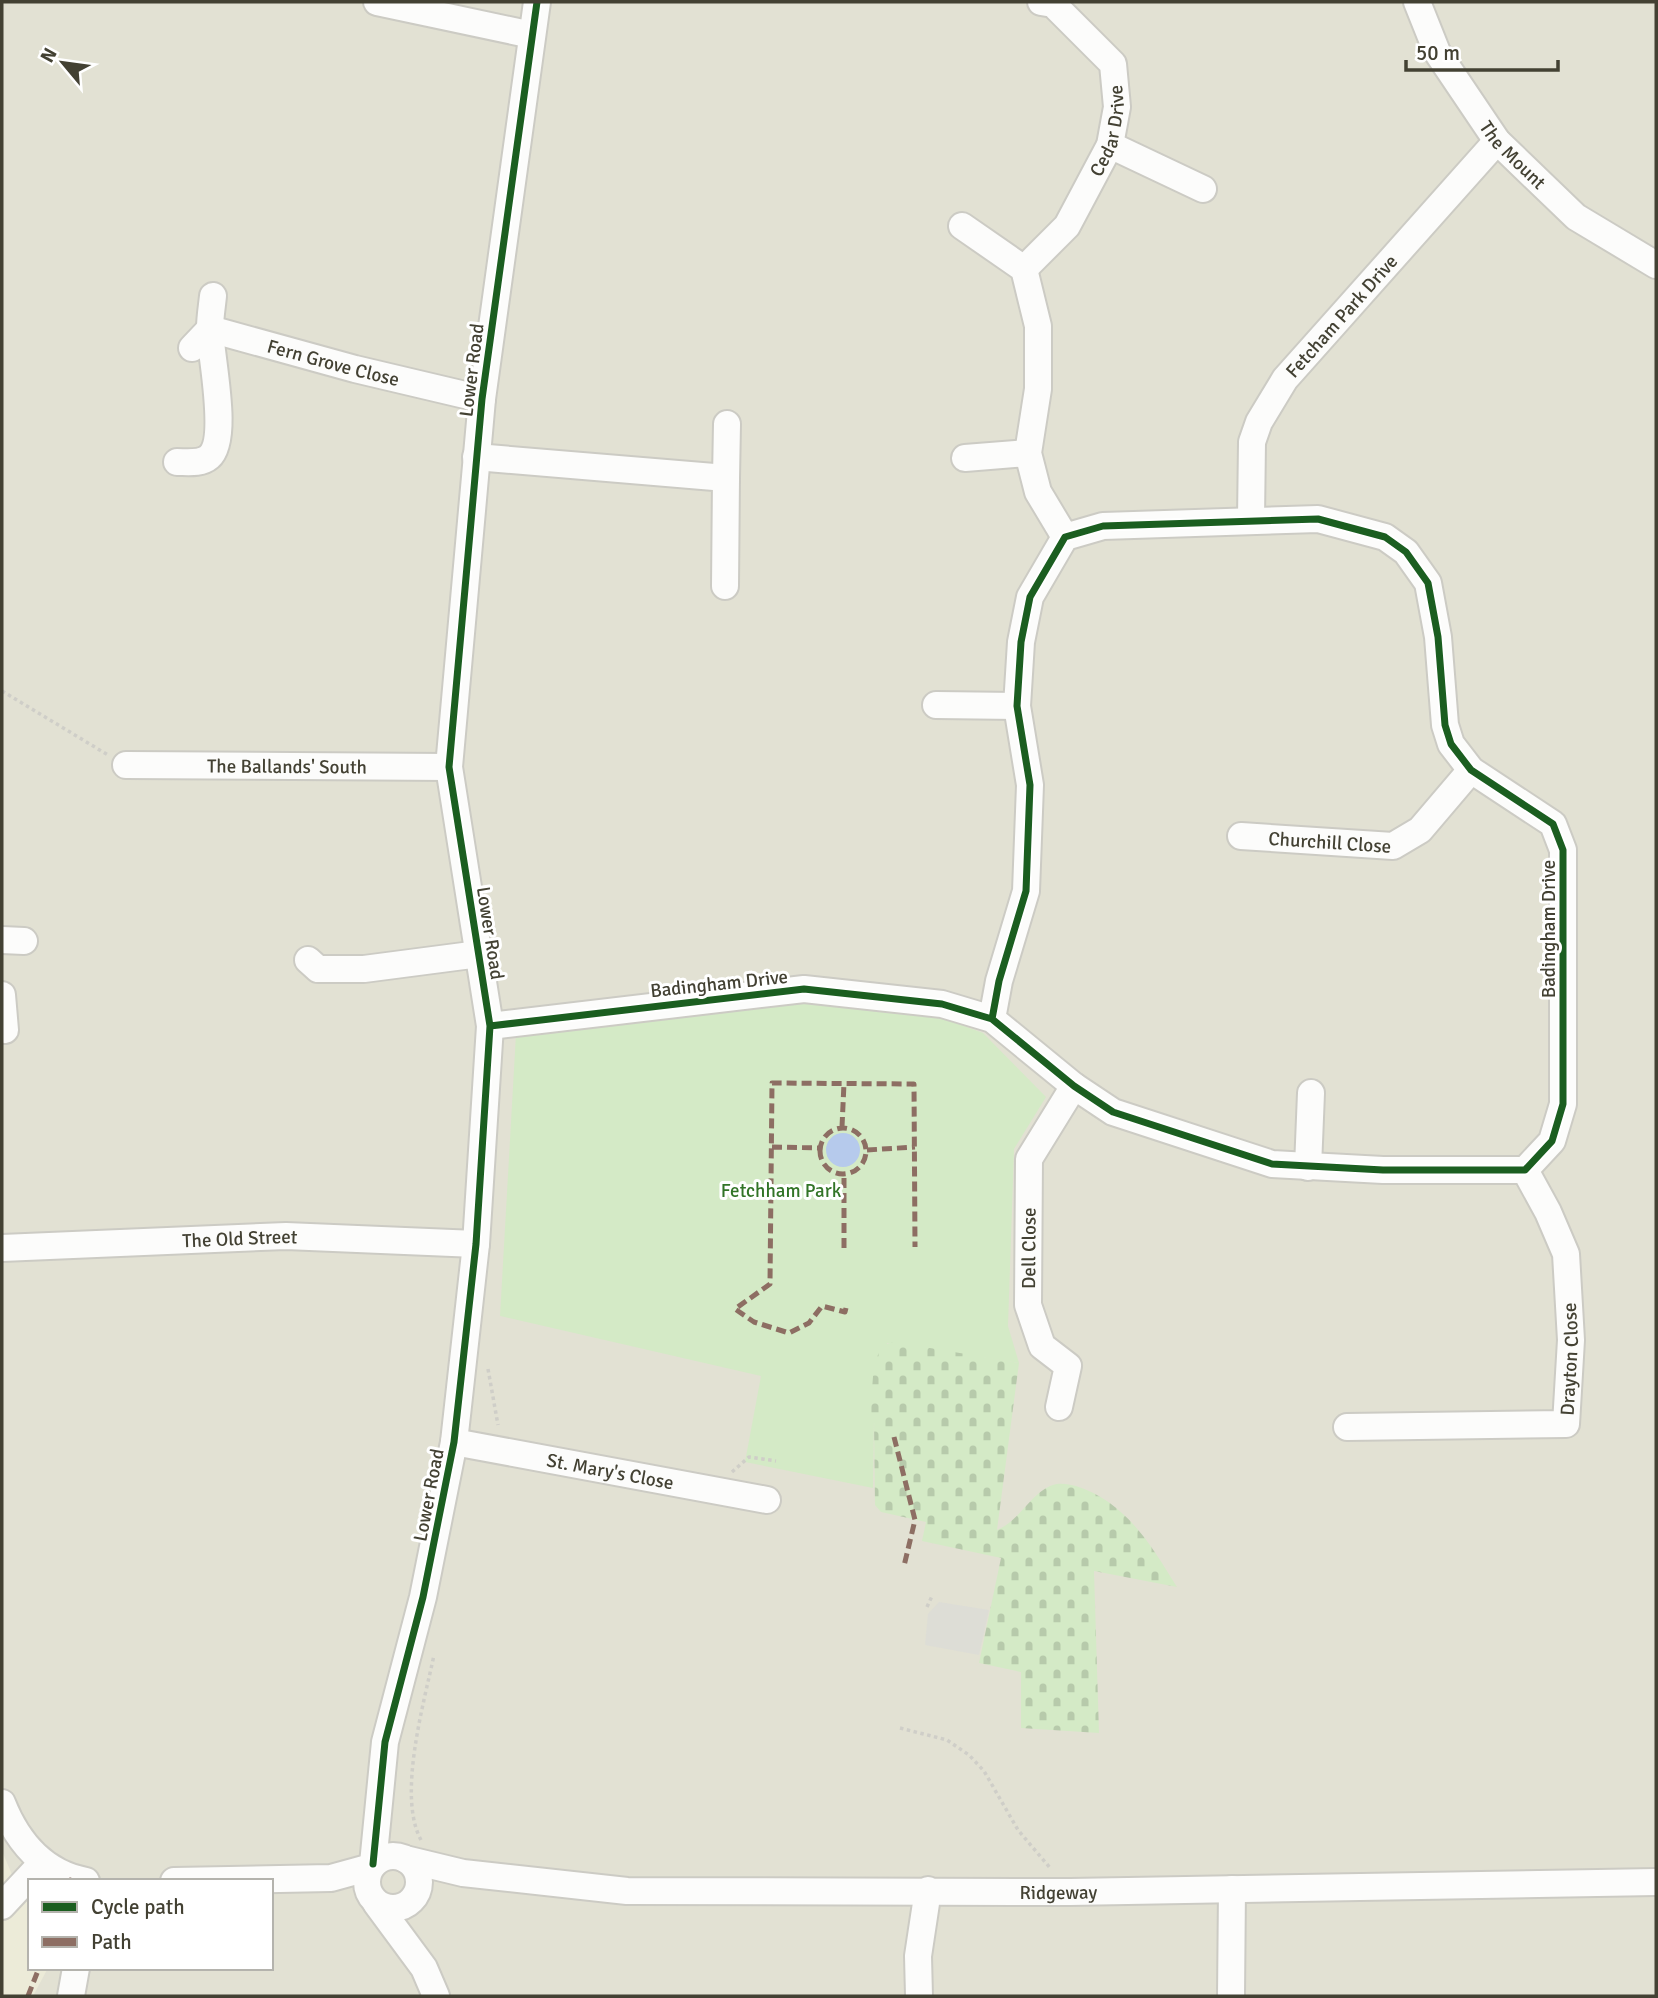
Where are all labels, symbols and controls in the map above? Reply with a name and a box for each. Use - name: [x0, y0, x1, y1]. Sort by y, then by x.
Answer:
- north arrow: [28, 28, 98, 98]
- scale bar: [1406, 28, 1558, 72]
- text: 50 m: [1416, 40, 1460, 66]
- text: N: [35, 44, 63, 67]
- street label: Cedar Drive: [1084, 84, 1130, 181]
- street label: The Mount: [1474, 116, 1551, 195]
- street label: Fetcham Park Drive: [1281, 250, 1403, 383]
- street label: Lower Road: [454, 322, 490, 418]
- street label: Fern Grove Close: [264, 334, 402, 392]
- street label: The Ballands' South: [207, 755, 367, 779]
- street label: Churchill Close: [1268, 827, 1392, 859]
- street label: Badingham Drive: [1537, 860, 1561, 998]
- street label: Lower Road: [471, 885, 509, 981]
- street label: Badingham Drive: [649, 965, 789, 1003]
- park label: Fetchham Park: [721, 1179, 842, 1203]
- street label: Dell Close: [1017, 1207, 1042, 1289]
- street label: The Old Street: [182, 1225, 298, 1253]
- street label: Drayton Close: [1556, 1302, 1584, 1416]
- street label: Lower Road: [408, 1447, 450, 1544]
- street label: St. Mary's Close: [545, 1448, 676, 1495]
- legend: [28, 1879, 273, 1970]
- street label: Ridgeway: [1019, 1881, 1098, 1905]
- text: Cycle path: [91, 1894, 185, 1920]
- text: Path: [91, 1929, 132, 1955]

